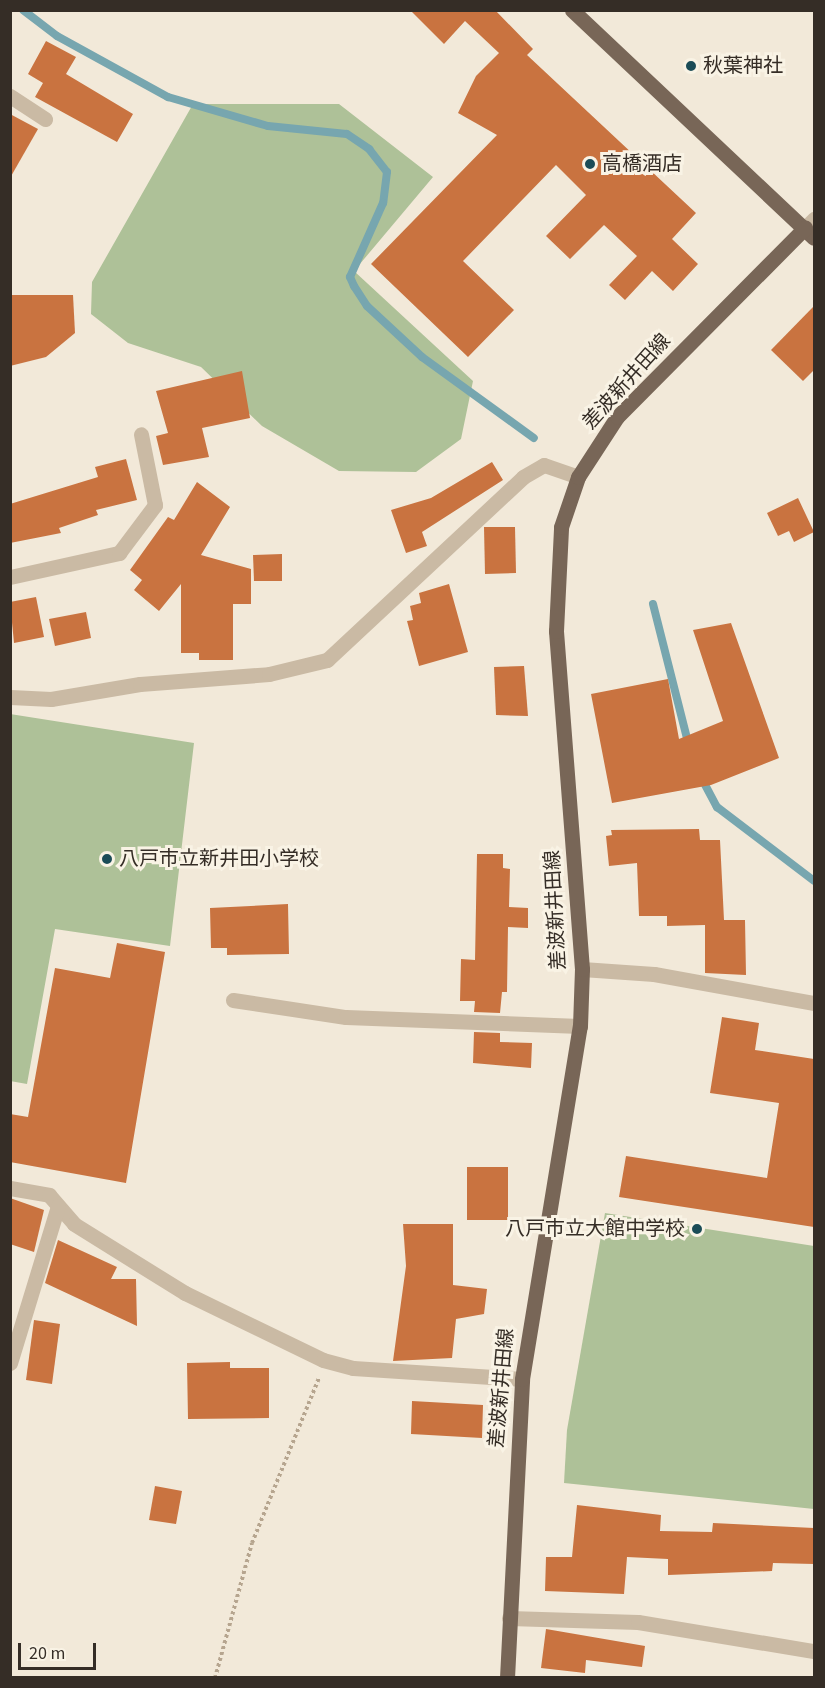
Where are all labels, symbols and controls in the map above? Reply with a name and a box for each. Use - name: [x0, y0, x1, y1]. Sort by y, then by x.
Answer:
- place label: 秋葉神社: [703, 54, 783, 78]
- marker: 秋葉神社: [684, 59, 698, 73]
- place label: 高橋酒店: [602, 152, 682, 176]
- marker: 高橋酒店: [583, 157, 597, 171]
- street label: 差波新井田線: [578, 329, 676, 435]
- place label: 八戸市立新井田小学校: [119, 847, 319, 871]
- street label: 差波新井田線: [541, 849, 571, 971]
- marker: 八戸市立新井田小学校: [100, 852, 114, 866]
- place label: 八戸市立大館中学校: [505, 1217, 685, 1241]
- marker: 八戸市立大館中学校: [690, 1222, 704, 1236]
- street label: 差波新井田線: [485, 1327, 519, 1449]
- scale bar: [21, 1631, 99, 1669]
- text: 20 m: [29, 1641, 65, 1666]

